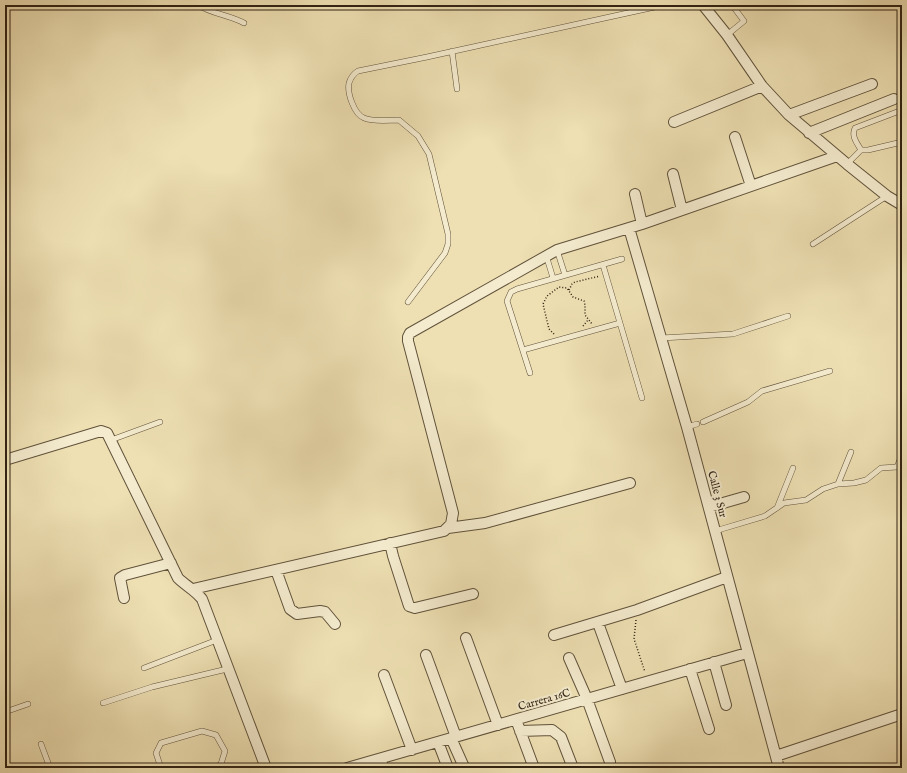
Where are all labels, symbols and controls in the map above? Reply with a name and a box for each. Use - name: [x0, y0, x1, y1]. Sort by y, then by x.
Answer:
- street label: Calle 3 Sur: [704, 469, 730, 519]
- street label: Carrera 16C: [517, 686, 572, 714]

